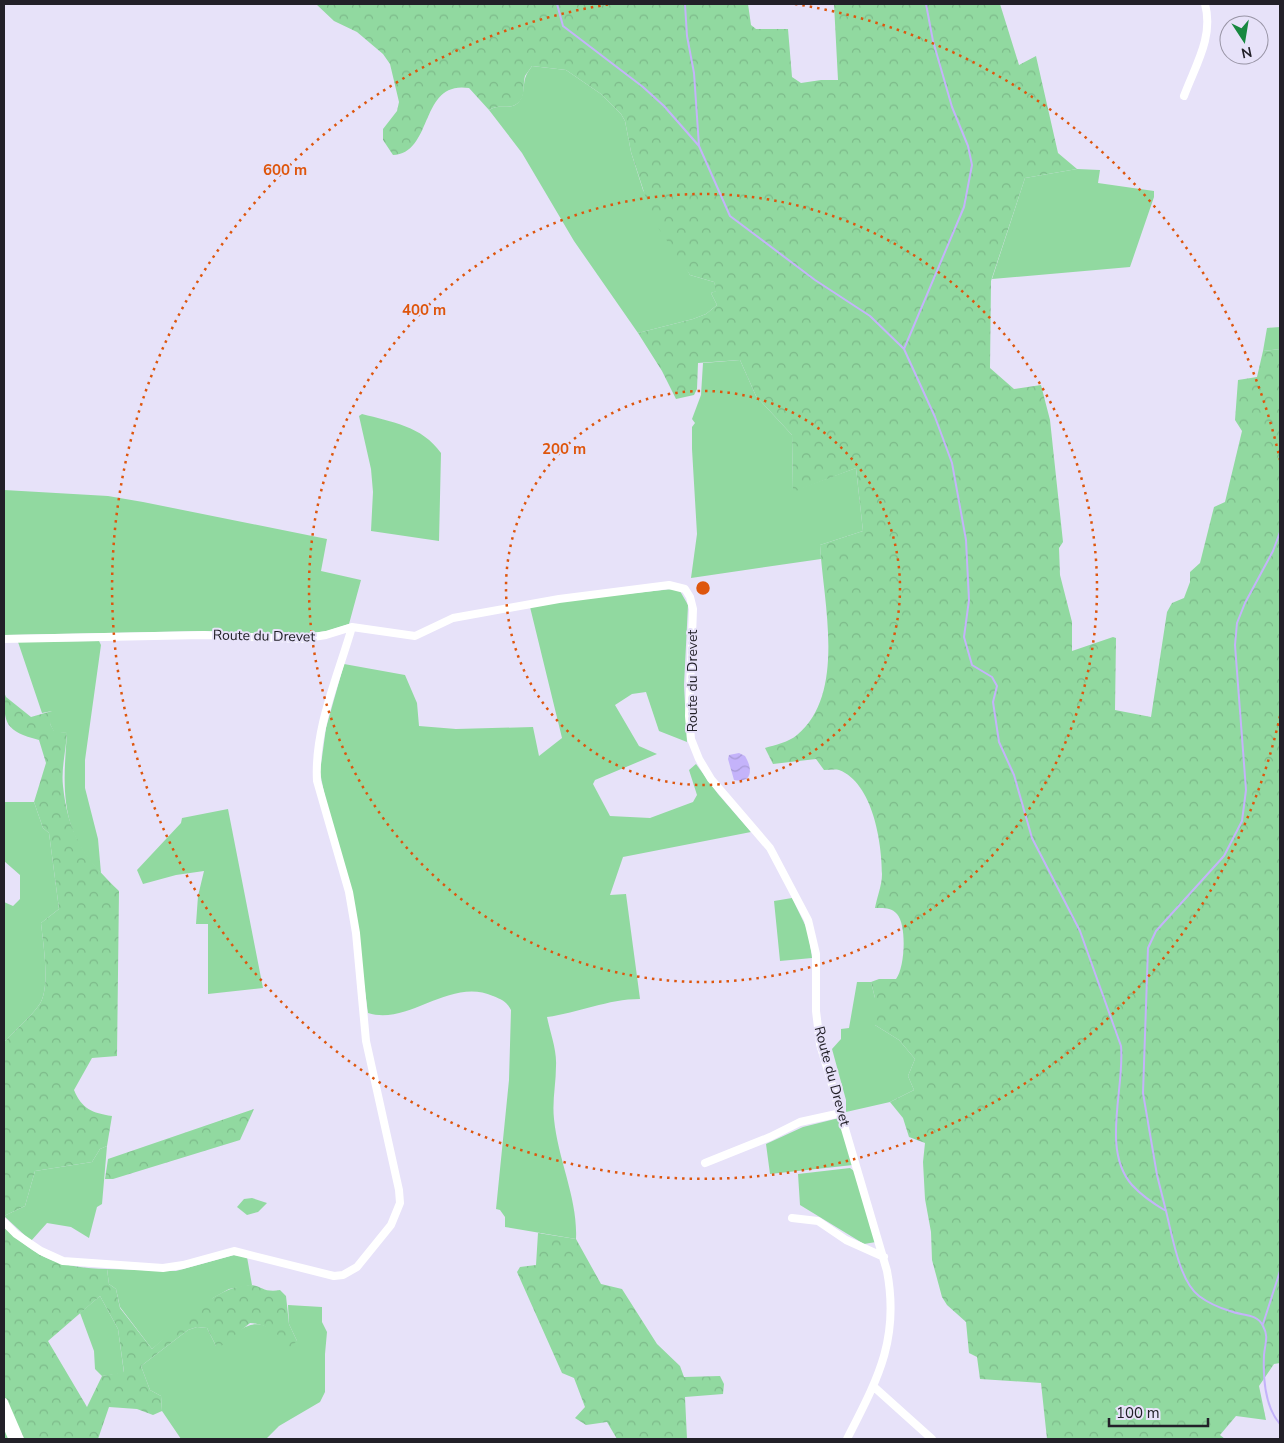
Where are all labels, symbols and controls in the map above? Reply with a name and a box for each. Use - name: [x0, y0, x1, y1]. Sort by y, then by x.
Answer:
- north arrow: [1219, 15, 1269, 65]
- text: N: [1239, 42, 1254, 63]
- text: 600 m: [263, 160, 307, 180]
- text: 400 m: [402, 300, 446, 320]
- text: 200 m: [542, 439, 586, 459]
- centre of rings: [694, 579, 712, 597]
- street label: Route du Drevet: [213, 626, 315, 646]
- street label: Route du Drevet: [683, 630, 702, 732]
- street label: Route du Drevet: [810, 1024, 854, 1128]
- scale bar: [1109, 1396, 1208, 1428]
- text: 100 m: [1116, 1403, 1160, 1423]

